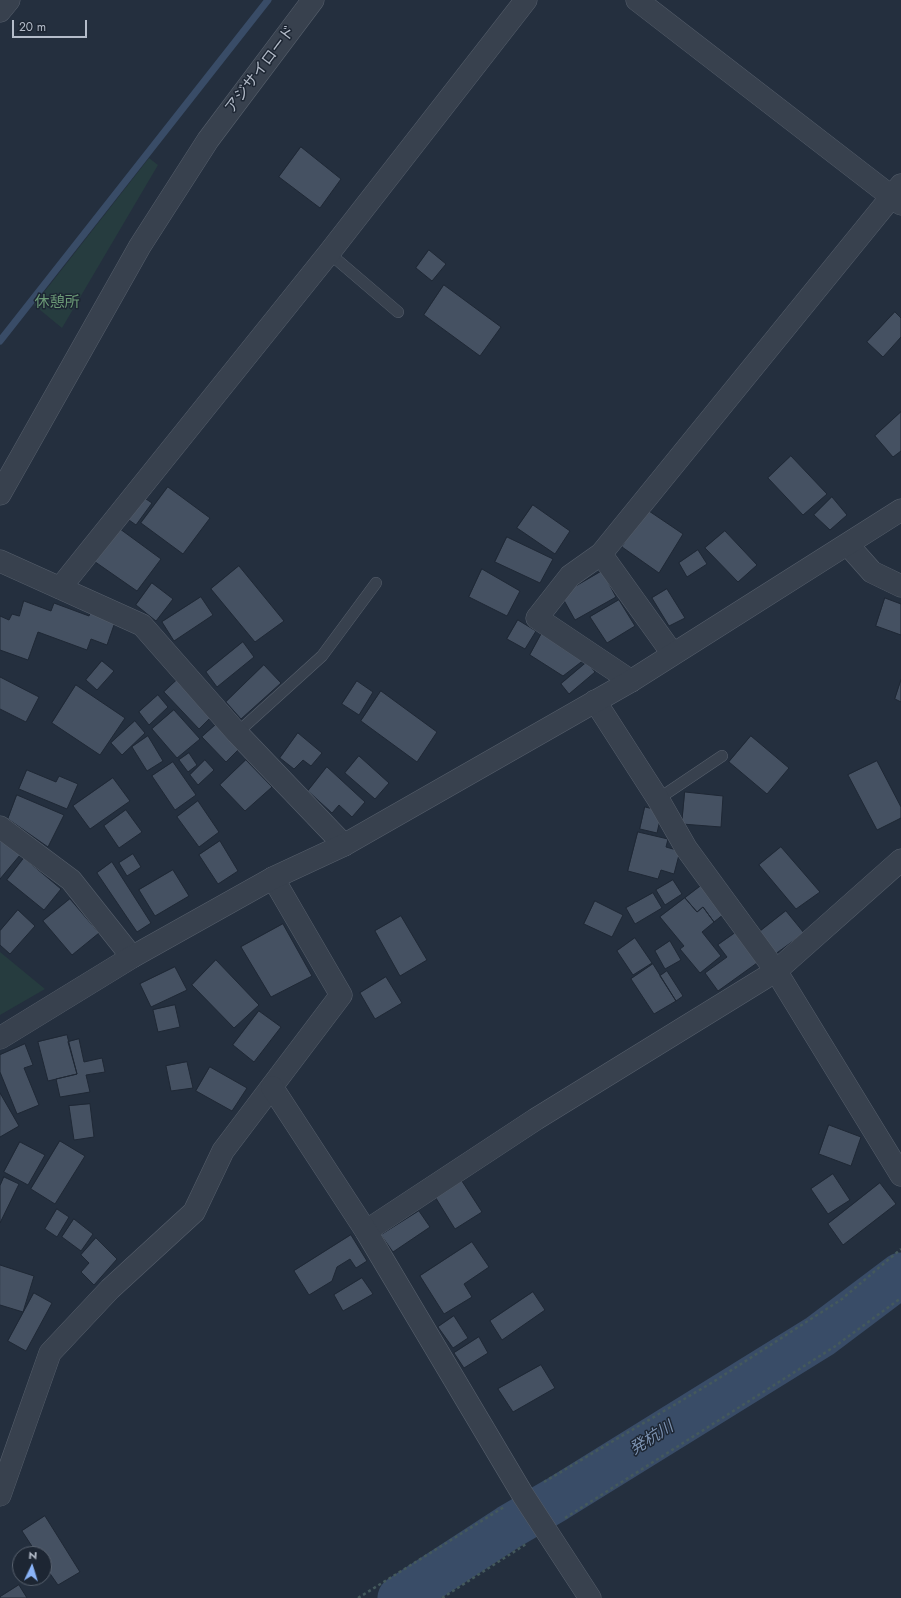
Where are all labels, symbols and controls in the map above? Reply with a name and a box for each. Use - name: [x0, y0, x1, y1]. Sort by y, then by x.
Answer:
- scale bar: [14, 12, 89, 38]
- text: 20 m: [19, 18, 46, 36]
- street label: アジサイロード: [222, 23, 300, 117]
- park label: 休憩所: [35, 294, 79, 312]
- water label: 発杭川: [627, 1418, 677, 1460]
- north arrow: [12, 1546, 52, 1586]
- text: N: [28, 1547, 38, 1563]

